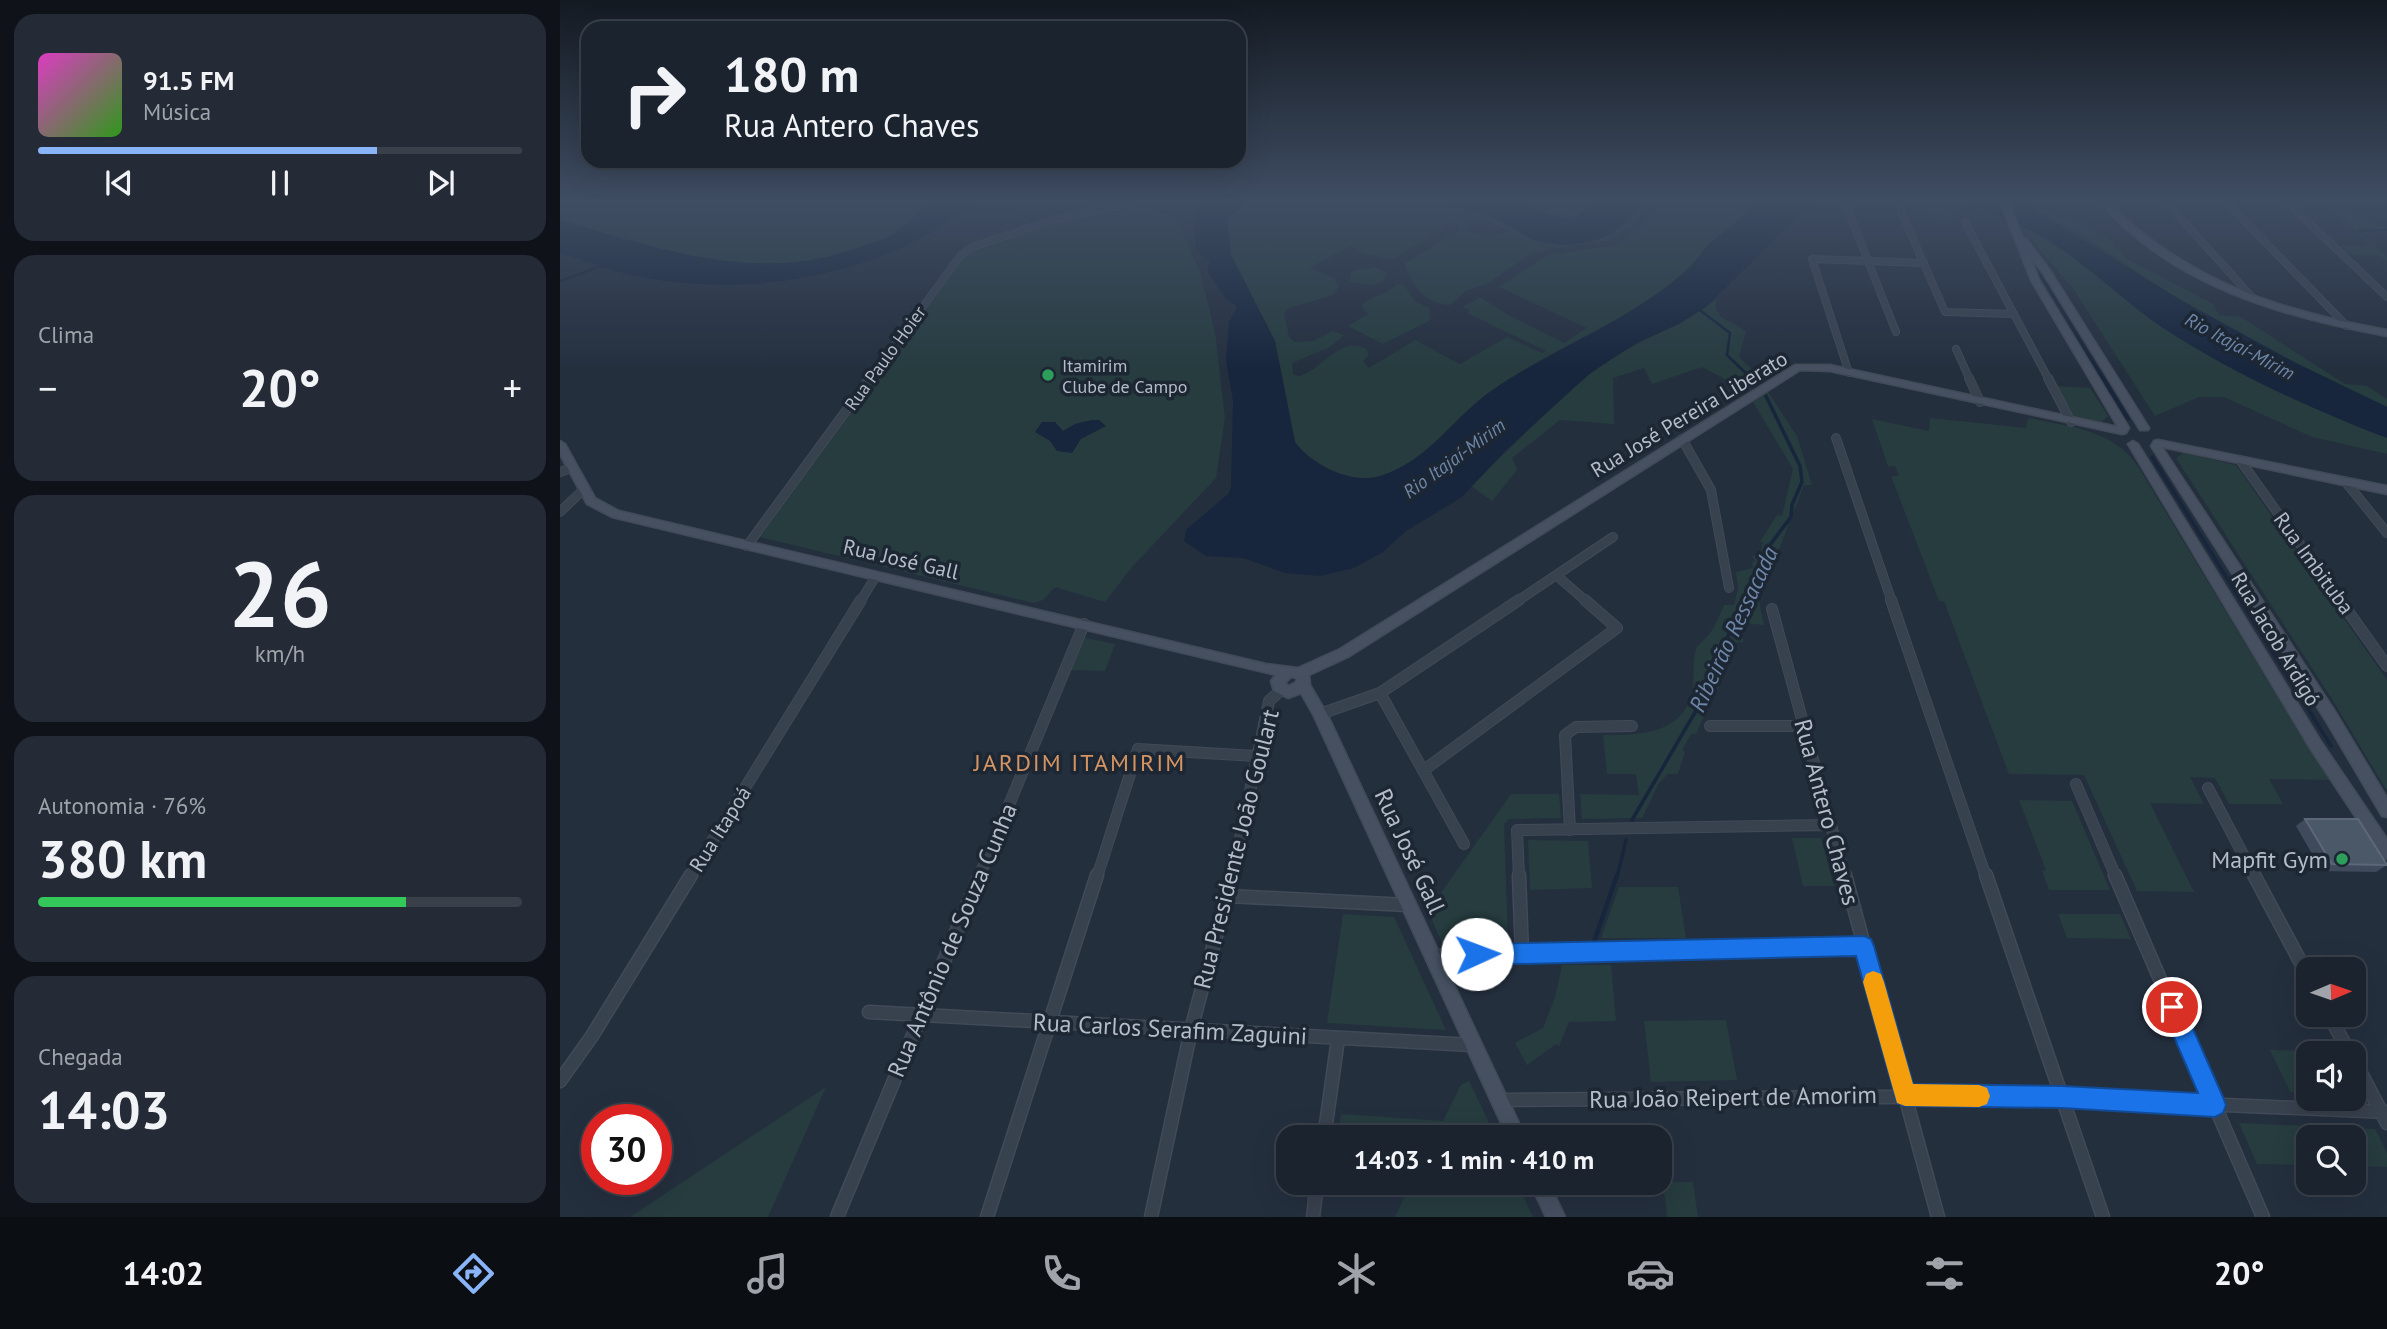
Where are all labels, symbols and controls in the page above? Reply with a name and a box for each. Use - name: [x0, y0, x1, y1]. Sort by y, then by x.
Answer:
- text: 180 m: [724, 42, 859, 106]
- icon: right: [609, 49, 700, 140]
- text: 91.5 FM: [143, 64, 234, 97]
- text: Música: [143, 97, 211, 126]
- text: Rua Antero Chaves: [724, 104, 979, 146]
- icon: previous: [100, 164, 138, 202]
- icon: pause: [261, 164, 299, 202]
- icon: next: [422, 164, 460, 202]
- street label: Rua Paulo Hoier: [839, 301, 931, 415]
- water label: Rio Itajaí-Mirim: [2181, 307, 2299, 385]
- text: Clima: [38, 320, 94, 349]
- street label: Rua José Pereira Liberato: [1586, 345, 1792, 483]
- text: 20°: [239, 354, 321, 421]
- place label: Itamirim Clube de Campo: [1062, 354, 1187, 398]
- text: −: [38, 363, 57, 412]
- text: +: [503, 363, 522, 412]
- marker: Itamirim Clube de Campo: [1040, 367, 1056, 383]
- water label: Rio Itajaí-Mirim: [1398, 413, 1510, 503]
- street label: Rua Imbituba: [2268, 507, 2360, 619]
- street label: Rua José Gall: [841, 533, 961, 585]
- text: 26: [228, 534, 332, 652]
- water label: Ribeirão Ressacada: [1682, 542, 1784, 716]
- street label: Rua Jacob Ardigó: [2225, 567, 2327, 711]
- text: km/h: [255, 639, 305, 668]
- street label: Rua Presidente João Goulart: [1186, 706, 1286, 992]
- street label: Rua Antero Chaves: [1787, 715, 1867, 909]
- district label: JARDIM ITAMIRIM: [973, 747, 1186, 778]
- street label: Rua Itapoá: [683, 781, 757, 877]
- street label: Rua José Gall: [1368, 784, 1452, 918]
- text: Autonomia · 76%: [38, 791, 206, 820]
- street label: Rua Antônio de Souza Cunha: [880, 798, 1024, 1082]
- text: 380 km: [38, 825, 207, 892]
- place label: Mapfit Gym: [2211, 844, 2328, 875]
- marker: Mapfit Gym: [2334, 851, 2350, 867]
- position arrow: [1440, 917, 1514, 991]
- north arrow: [2296, 957, 2366, 1027]
- map controls: [2296, 957, 2366, 1195]
- pin: [2142, 977, 2202, 1037]
- icon: arrive: [2153, 988, 2191, 1026]
- street label: Rua Carlos Serafim Zaguini: [1032, 1006, 1308, 1052]
- button: sound: [2296, 1041, 2366, 1111]
- text: Chegada: [38, 1042, 123, 1071]
- text: 14:03: [38, 1076, 170, 1143]
- street label: Rua João Reipert de Amorim: [1589, 1079, 1877, 1115]
- speed limit sign: 30: [581, 1104, 672, 1195]
- button: search: [2296, 1125, 2366, 1195]
- text: 14:03 · 1 min · 410 m: [1354, 1143, 1594, 1176]
- icon: directions: [449, 1249, 498, 1298]
- icon: music: [743, 1249, 792, 1298]
- icon: phone: [1037, 1249, 1086, 1298]
- icon: climate: [1332, 1249, 1381, 1298]
- icon: car: [1626, 1249, 1675, 1298]
- icon: filters: [1920, 1249, 1969, 1298]
- text: 14:02: [123, 1252, 204, 1294]
- text: 20°: [2214, 1252, 2264, 1294]

